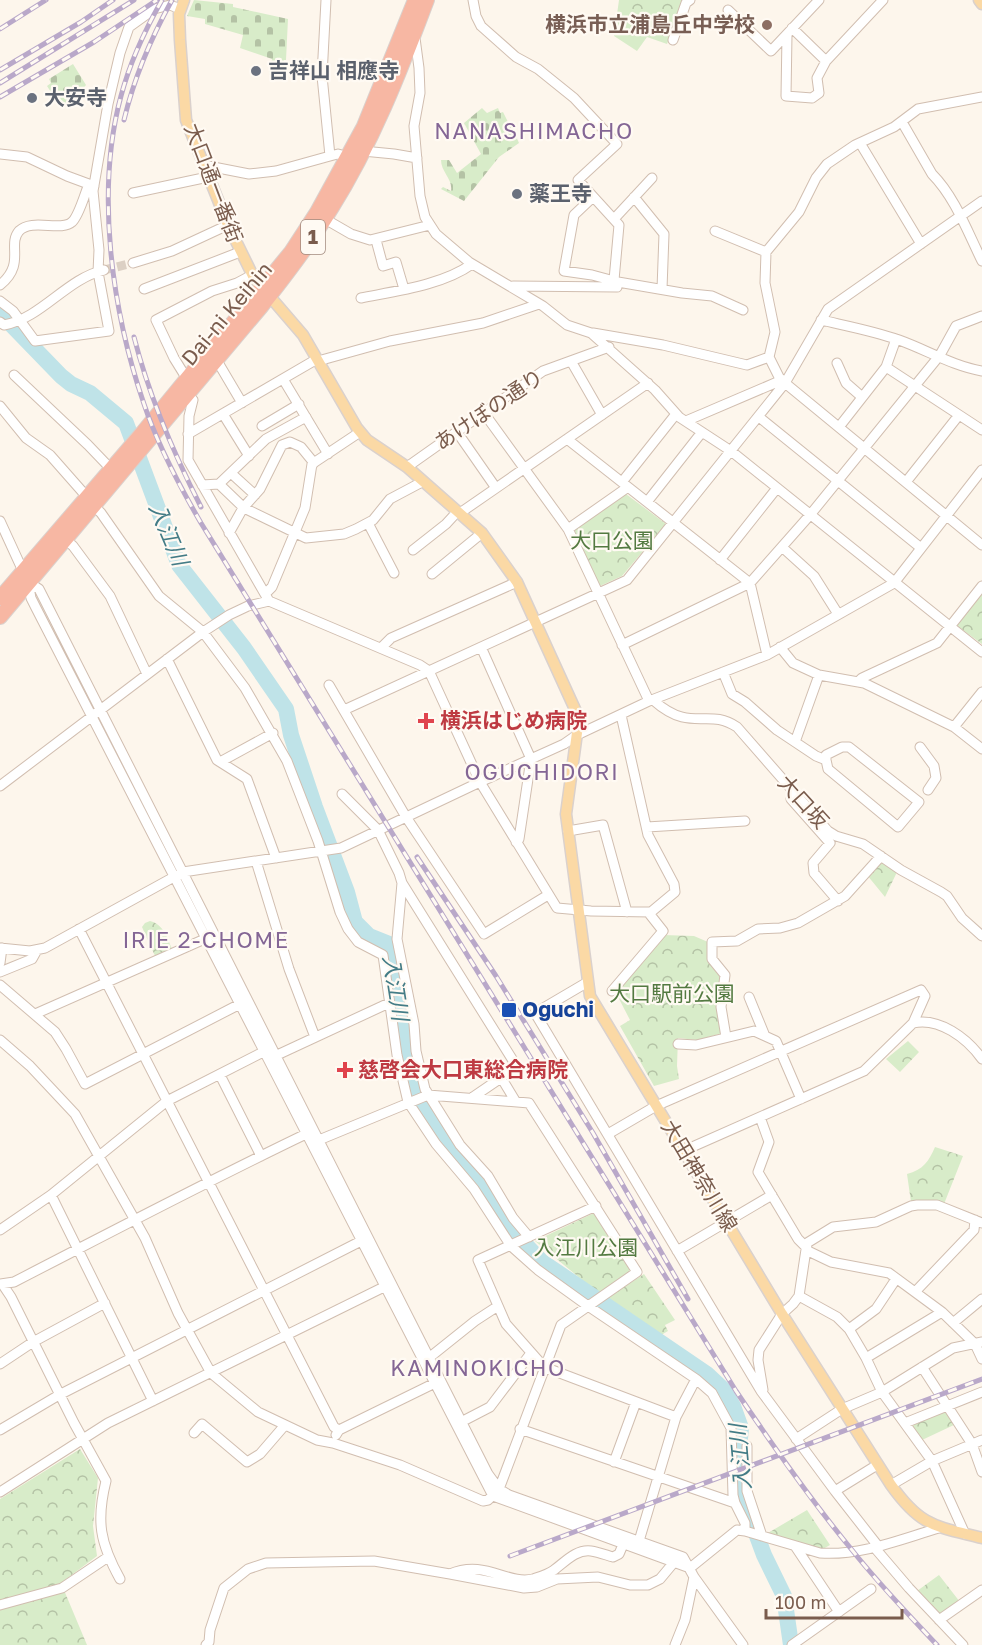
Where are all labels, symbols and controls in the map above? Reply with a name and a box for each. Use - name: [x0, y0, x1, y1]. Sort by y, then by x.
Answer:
- place label: 横浜市立浦島丘中学校: [545, 11, 755, 37]
- marker: 横浜市立浦島丘中学校: [760, 18, 774, 32]
- place label: 吉祥山 相應寺: [268, 57, 399, 83]
- marker: 吉祥山 相應寺: [249, 64, 263, 78]
- place label: 大安寺: [44, 84, 107, 110]
- marker: 大安寺: [25, 91, 39, 105]
- district label: NANASHIMACHO: [434, 117, 634, 144]
- street label: 大口通一番街: [179, 119, 249, 246]
- place label: 薬王寺: [529, 180, 592, 206]
- marker: 薬王寺: [510, 187, 524, 201]
- road number: 1: [301, 220, 325, 254]
- street label: Dai-ni Keihin: [175, 256, 277, 370]
- street label: あけぼの通り: [429, 363, 548, 455]
- water label: 入江川: [144, 498, 196, 571]
- park label: 大口公園: [570, 527, 654, 553]
- place label: 横浜はじめ病院: [440, 707, 587, 733]
- marker: 横浜はじめ病院: [417, 712, 435, 730]
- district label: OGUCHIDORI: [465, 758, 620, 785]
- street label: 大口坂: [773, 769, 834, 833]
- district label: IRIE 2-CHOME: [122, 926, 290, 953]
- water label: 入江川: [378, 953, 415, 1025]
- park label: 大口駅前公園: [609, 980, 735, 1006]
- place label: Oguchi: [522, 996, 594, 1022]
- marker: Oguchi: [500, 1001, 518, 1019]
- place label: 慈啓会大口東総合病院: [358, 1056, 568, 1082]
- marker: 慈啓会大口東総合病院: [336, 1061, 354, 1079]
- street label: 大田神奈川線: [656, 1115, 743, 1236]
- park label: 入江川公園: [534, 1234, 639, 1260]
- district label: KAMINOKICHO: [390, 1354, 566, 1381]
- water label: 入江川: [723, 1421, 756, 1491]
- scale bar: [766, 1582, 902, 1620]
- text: 100 m: [775, 1591, 826, 1613]

